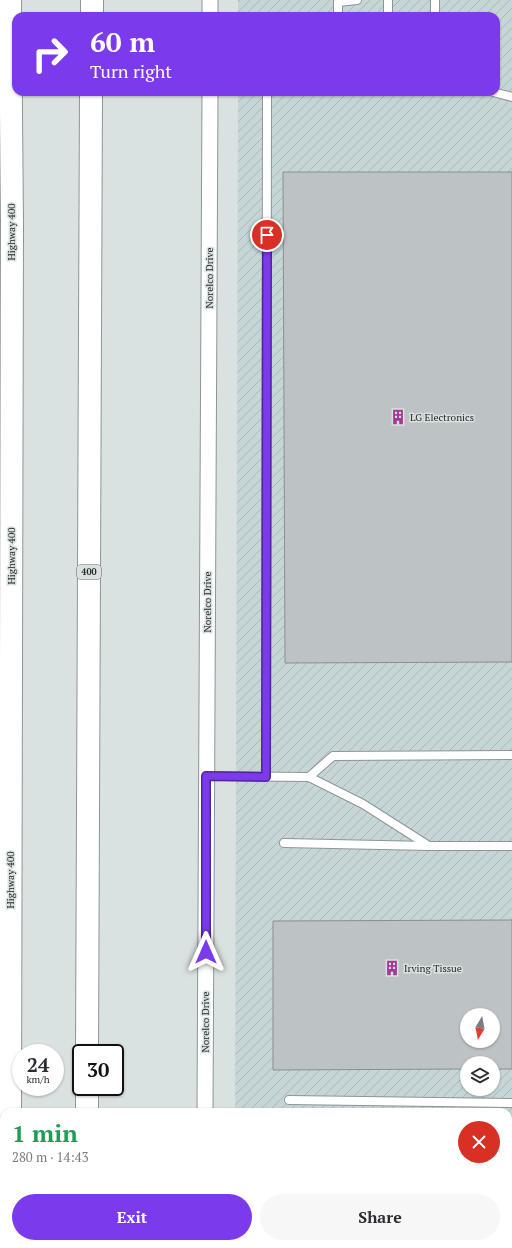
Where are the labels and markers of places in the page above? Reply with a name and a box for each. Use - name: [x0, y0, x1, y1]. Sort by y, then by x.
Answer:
- pin: [250, 218, 284, 252]
- building icon: LG Electronics: [389, 408, 407, 426]
- place label: LG Electronics: [410, 411, 474, 424]
- building icon: Irving Tissue: [383, 959, 401, 977]
- place label: Irving Tissue: [404, 962, 462, 975]

